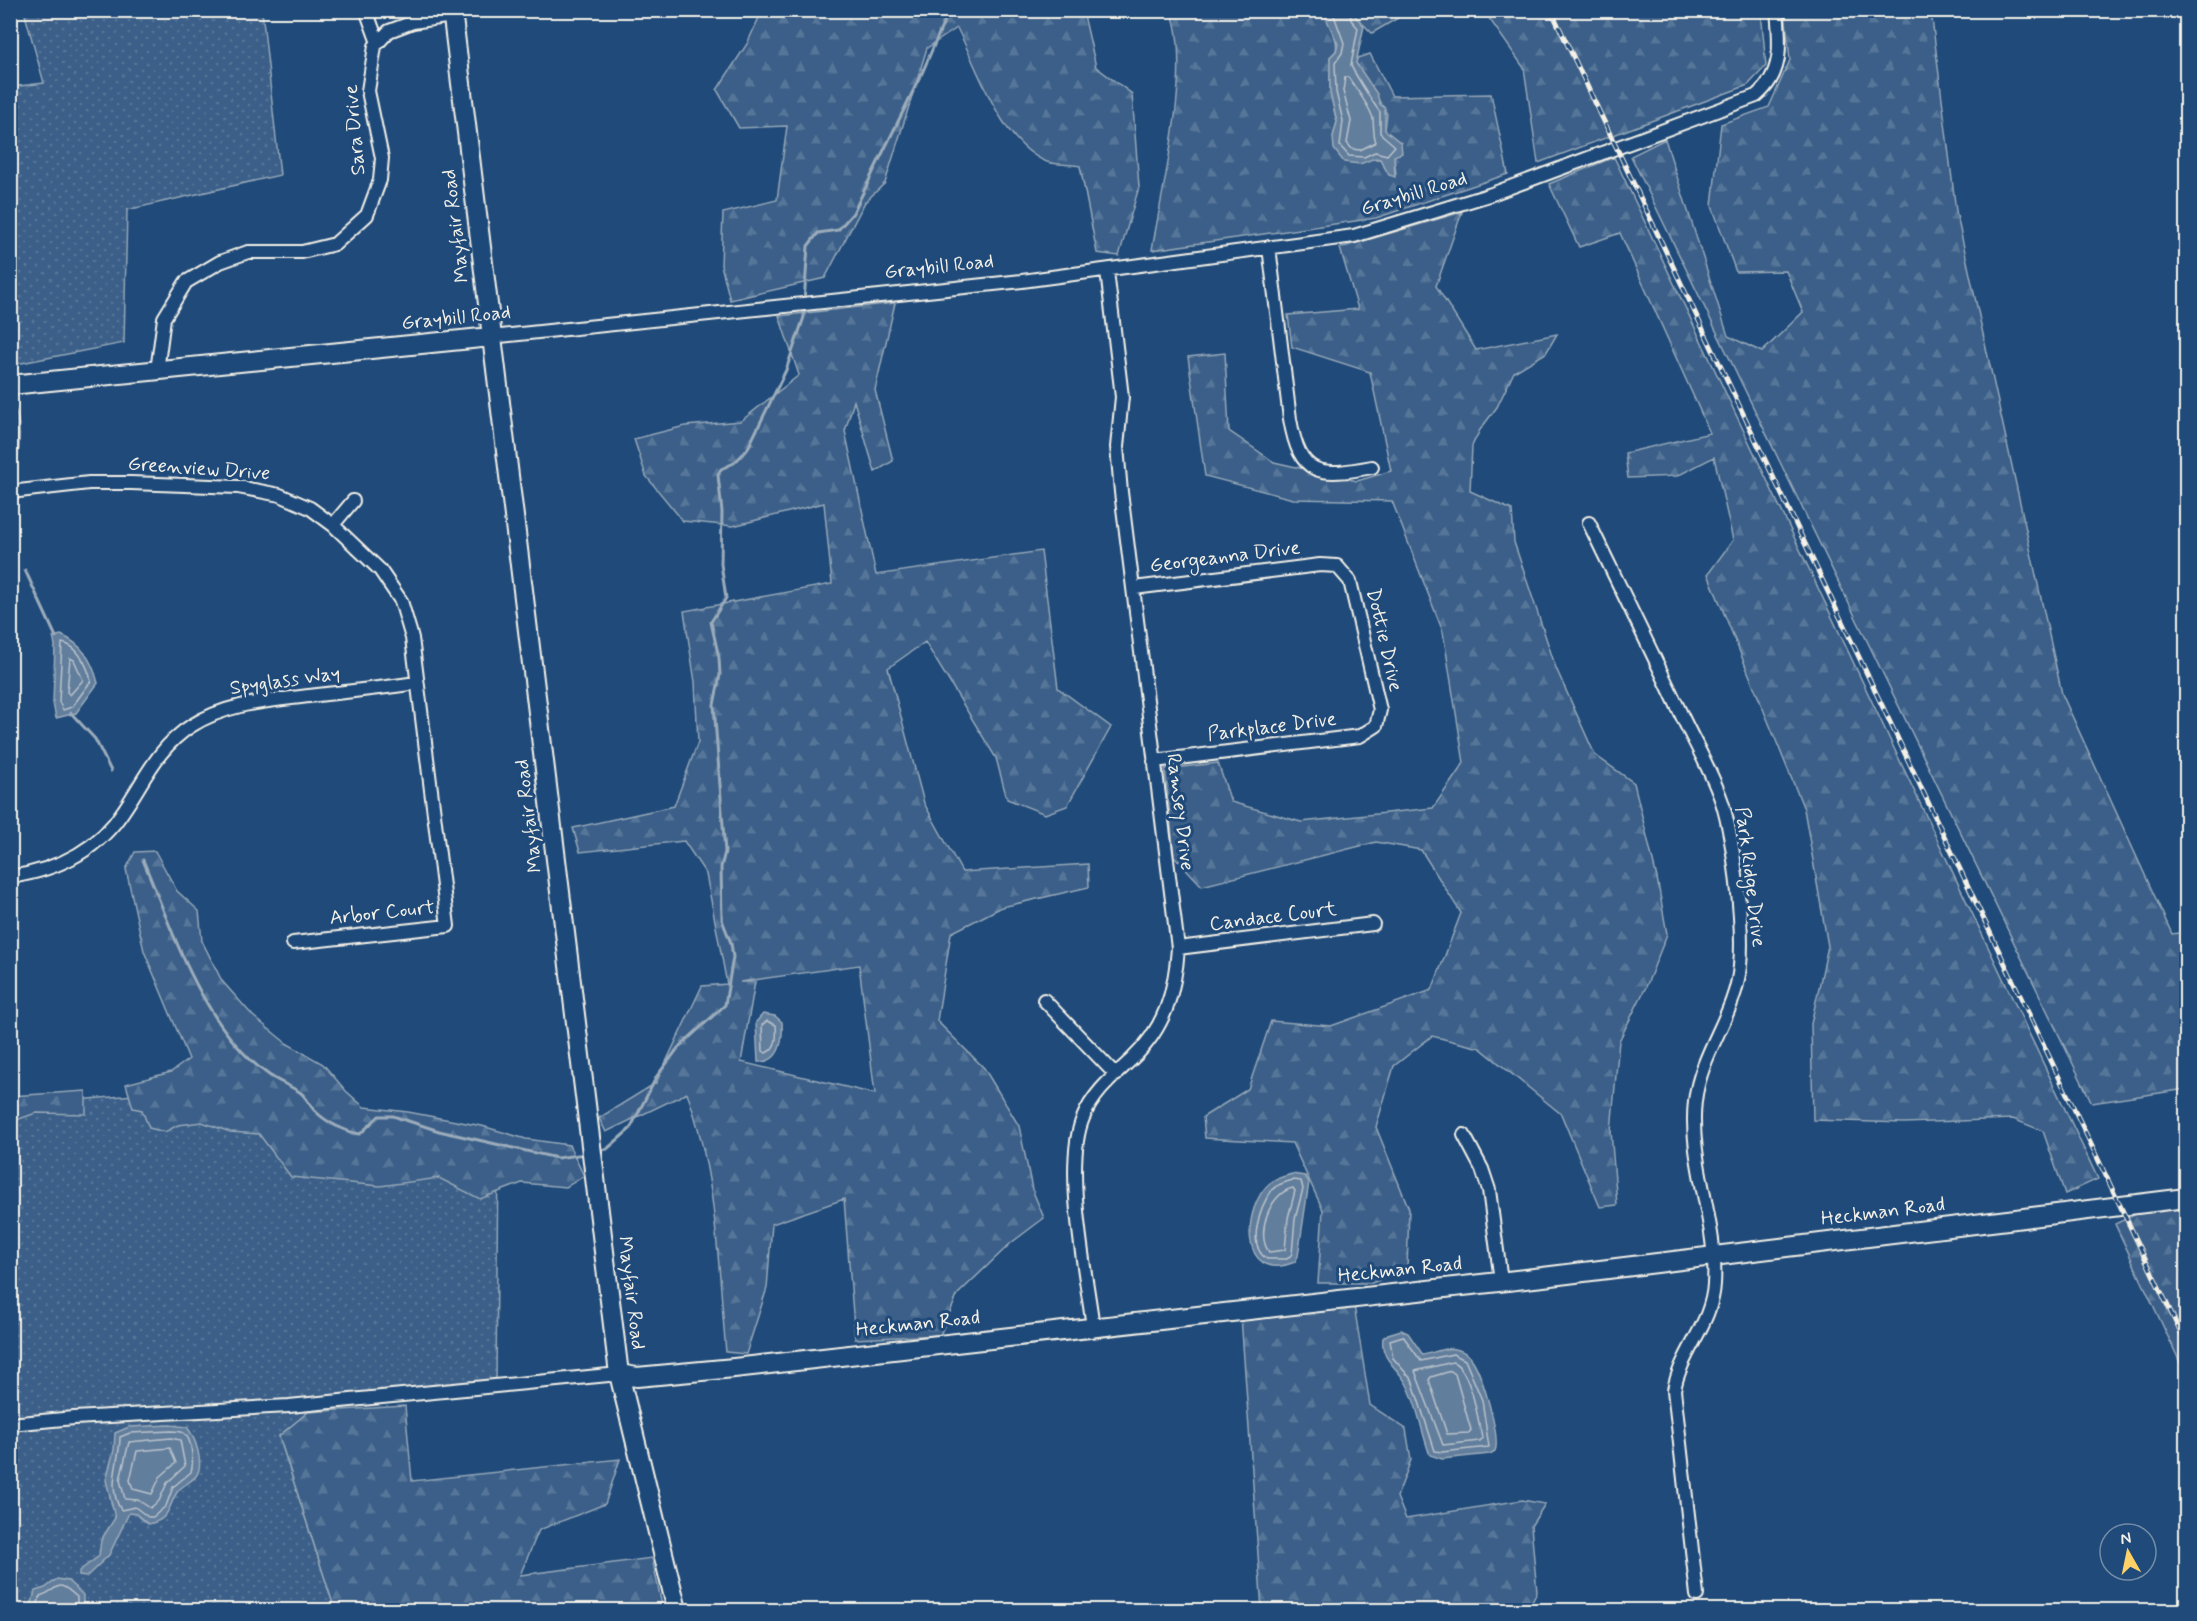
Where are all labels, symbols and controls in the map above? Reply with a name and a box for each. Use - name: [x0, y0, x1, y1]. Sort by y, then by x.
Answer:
- street label: Sara Drive: [338, 83, 372, 176]
- street label: Graybill Road: [1358, 165, 1470, 223]
- street label: Mayfair Road: [436, 168, 476, 284]
- street label: Graybill Road: [883, 248, 995, 286]
- street label: Graybill Road: [400, 299, 512, 337]
- street label: Greenview Drive: [127, 451, 271, 487]
- street label: Georgeanna Drive: [1148, 534, 1302, 581]
- street label: Dottie Drive: [1359, 586, 1409, 694]
- street label: Spyglass Way: [228, 660, 342, 702]
- street label: Parkplace Drive: [1206, 706, 1338, 748]
- street label: Ramsey Drive: [1159, 752, 1201, 872]
- street label: Mayfair Road: [509, 758, 549, 874]
- street label: Park Ridge Drive: [1727, 805, 1772, 949]
- street label: Arbor Court: [328, 894, 436, 932]
- street label: Candace Court: [1208, 896, 1338, 938]
- street label: Heckman Road: [1819, 1191, 1947, 1233]
- street label: Mayfair Road: [611, 1235, 651, 1351]
- street label: Heckman Road: [1337, 1250, 1463, 1290]
- street label: Heckman Road: [855, 1304, 981, 1344]
- north arrow: [2098, 1522, 2158, 1582]
- text: N: [2119, 1527, 2133, 1550]

